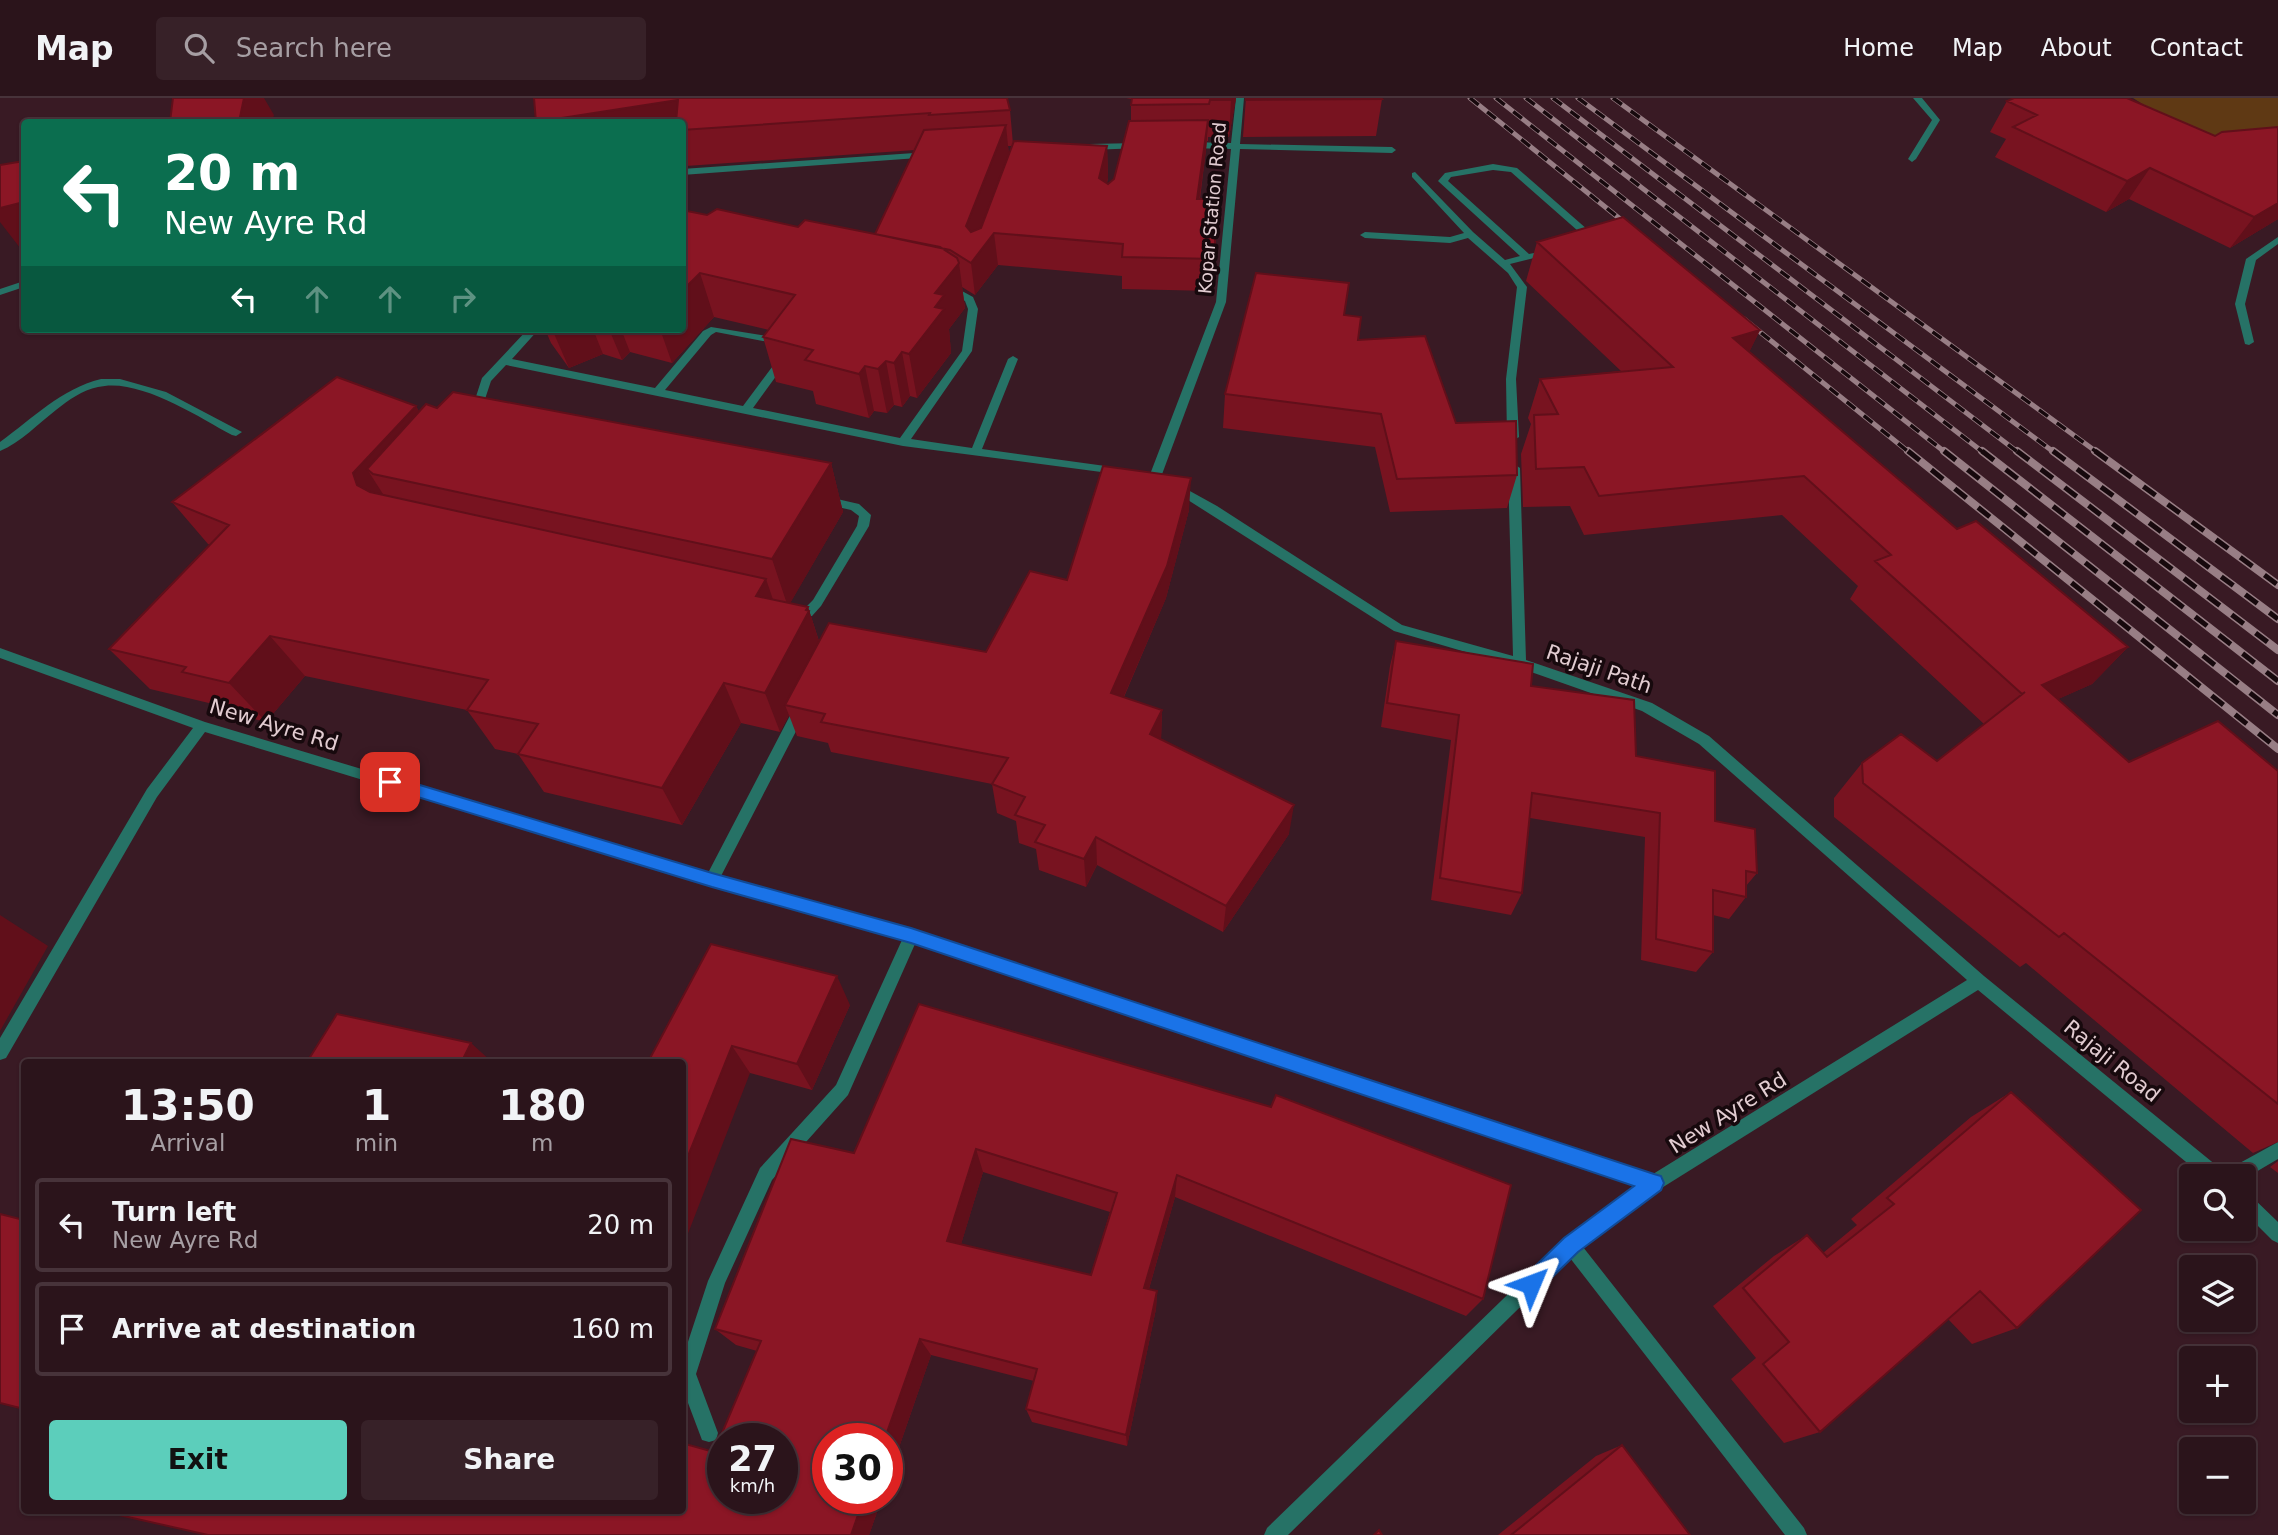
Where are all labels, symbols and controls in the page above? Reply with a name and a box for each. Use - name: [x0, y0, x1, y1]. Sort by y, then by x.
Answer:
- search box: [156, 17, 646, 80]
- text: Map: [35, 29, 114, 68]
- icon: search: [180, 29, 218, 67]
- text: Search here: [236, 33, 392, 63]
- text: Home: [1843, 34, 1914, 62]
- text: Map: [1952, 34, 2003, 62]
- text: About: [2041, 34, 2112, 62]
- text: Contact: [2150, 34, 2243, 62]
- street label: Kopar Station Road: [1194, 121, 1230, 295]
- text: 20 m: [164, 145, 300, 202]
- icon: left: [49, 147, 140, 238]
- text: New Ayre Rd: [164, 204, 367, 242]
- icon: left: [225, 280, 263, 318]
- icon: ahead: [298, 280, 336, 318]
- icon: ahead: [371, 280, 409, 318]
- icon: right: [444, 280, 482, 318]
- street label: Rajaji Path: [1543, 640, 1655, 698]
- street label: New Ayre Rd: [207, 694, 341, 756]
- pin: [360, 752, 420, 812]
- icon: arrive: [371, 763, 409, 801]
- street label: Rajaji Road: [2059, 1015, 2165, 1107]
- street label: New Ayre Rd: [1665, 1067, 1791, 1159]
- text: 13:50: [121, 1081, 255, 1130]
- text: 1: [362, 1081, 391, 1130]
- text: 180: [498, 1081, 586, 1130]
- text: Arrival: [151, 1130, 225, 1156]
- text: min: [355, 1130, 398, 1156]
- text: m: [531, 1130, 553, 1156]
- map controls: [2179, 1164, 2256, 1514]
- button: search: [2179, 1164, 2256, 1241]
- text: Turn left: [112, 1197, 236, 1227]
- icon: left: [53, 1206, 91, 1244]
- text: 20 m: [587, 1210, 654, 1240]
- text: New Ayre Rd: [112, 1227, 258, 1253]
- position arrow: [1494, 1247, 1568, 1321]
- button: layers: [2179, 1255, 2256, 1332]
- icon: arrive: [53, 1310, 91, 1348]
- text: Arrive at destination: [112, 1314, 416, 1344]
- text: 160 m: [571, 1314, 654, 1344]
- button: +: [2179, 1346, 2256, 1423]
- button: Exit: [49, 1420, 347, 1500]
- button: Share: [361, 1420, 658, 1500]
- speed limit sign: 30: [812, 1423, 903, 1514]
- button: −: [2179, 1437, 2256, 1514]
- text: 27: [728, 1439, 777, 1479]
- text: km/h: [730, 1475, 775, 1496]

